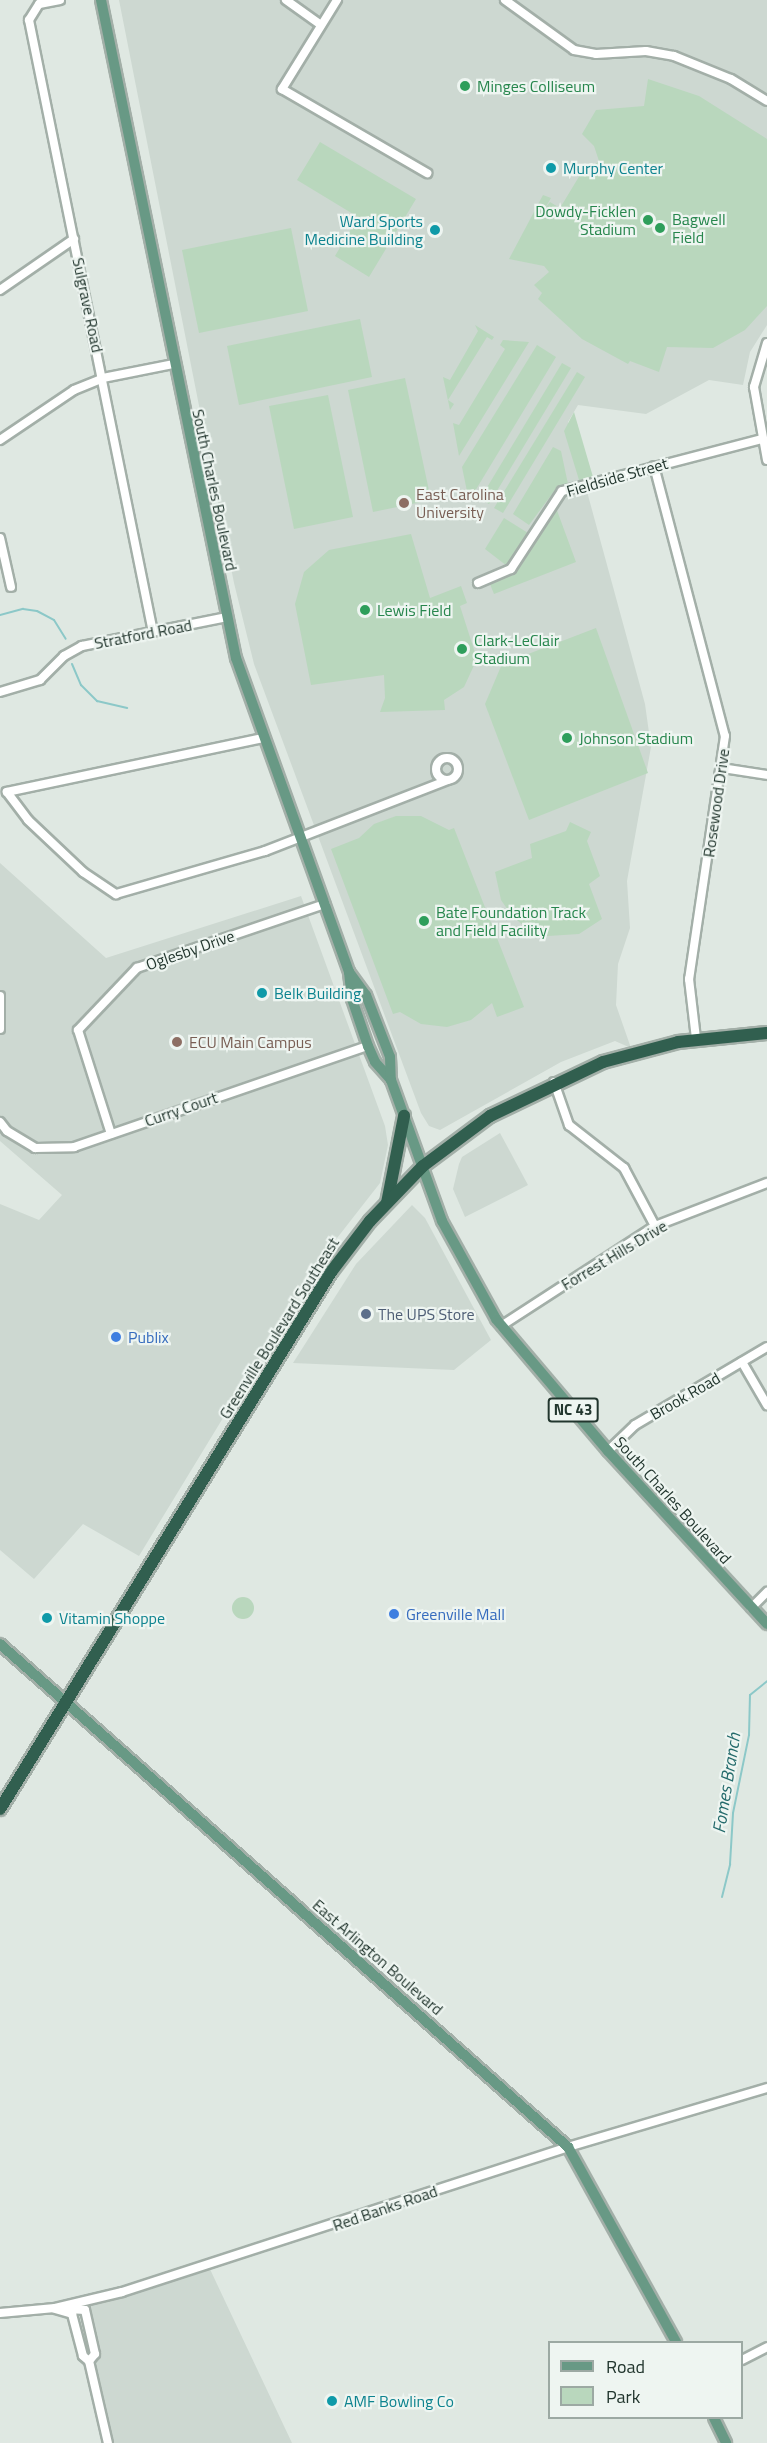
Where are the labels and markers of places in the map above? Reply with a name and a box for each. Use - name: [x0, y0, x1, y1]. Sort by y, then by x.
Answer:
- place label: Minges Colliseum: [477, 76, 595, 96]
- marker: Minges Colliseum: [458, 79, 472, 93]
- place label: Murphy Center: [563, 158, 663, 178]
- marker: Murphy Center: [544, 161, 558, 175]
- place label: Dowdy-Ficklen Stadium: [535, 201, 636, 239]
- place label: Bagwell Field: [672, 209, 726, 247]
- place label: Ward Sports Medicine Building: [305, 211, 423, 249]
- marker: Dowdy-Ficklen Stadium: [641, 213, 655, 227]
- marker: Bagwell Field: [653, 221, 667, 235]
- marker: Ward Sports Medicine Building: [428, 223, 442, 237]
- place label: East Carolina University: [416, 484, 504, 522]
- marker: East Carolina University: [397, 496, 411, 510]
- place label: Lewis Field: [377, 600, 451, 620]
- marker: Lewis Field: [358, 603, 372, 617]
- place label: Clark-LeClair Stadium: [474, 630, 559, 668]
- marker: Clark-LeClair Stadium: [455, 642, 469, 656]
- place label: Johnson Stadium: [579, 728, 693, 748]
- marker: Johnson Stadium: [560, 731, 574, 745]
- place label: Bate Foundation Track and Field Facility: [436, 902, 586, 940]
- marker: Bate Foundation Track and Field Facility: [417, 914, 431, 928]
- place label: Belk Building: [274, 983, 361, 1003]
- marker: Belk Building: [255, 986, 269, 1000]
- place label: ECU Main Campus: [189, 1032, 312, 1052]
- marker: ECU Main Campus: [170, 1035, 184, 1049]
- place label: The UPS Store: [378, 1304, 475, 1324]
- marker: The UPS Store: [359, 1307, 373, 1321]
- place label: Publix: [128, 1327, 169, 1347]
- marker: Publix: [109, 1330, 123, 1344]
- place label: Greenville Mall: [406, 1604, 505, 1624]
- marker: Greenville Mall: [387, 1607, 401, 1621]
- place label: Vitamin Shoppe: [59, 1608, 165, 1628]
- marker: Vitamin Shoppe: [40, 1611, 54, 1625]
- place label: AMF Bowling Co: [344, 2391, 454, 2411]
- marker: AMF Bowling Co: [325, 2394, 339, 2408]

